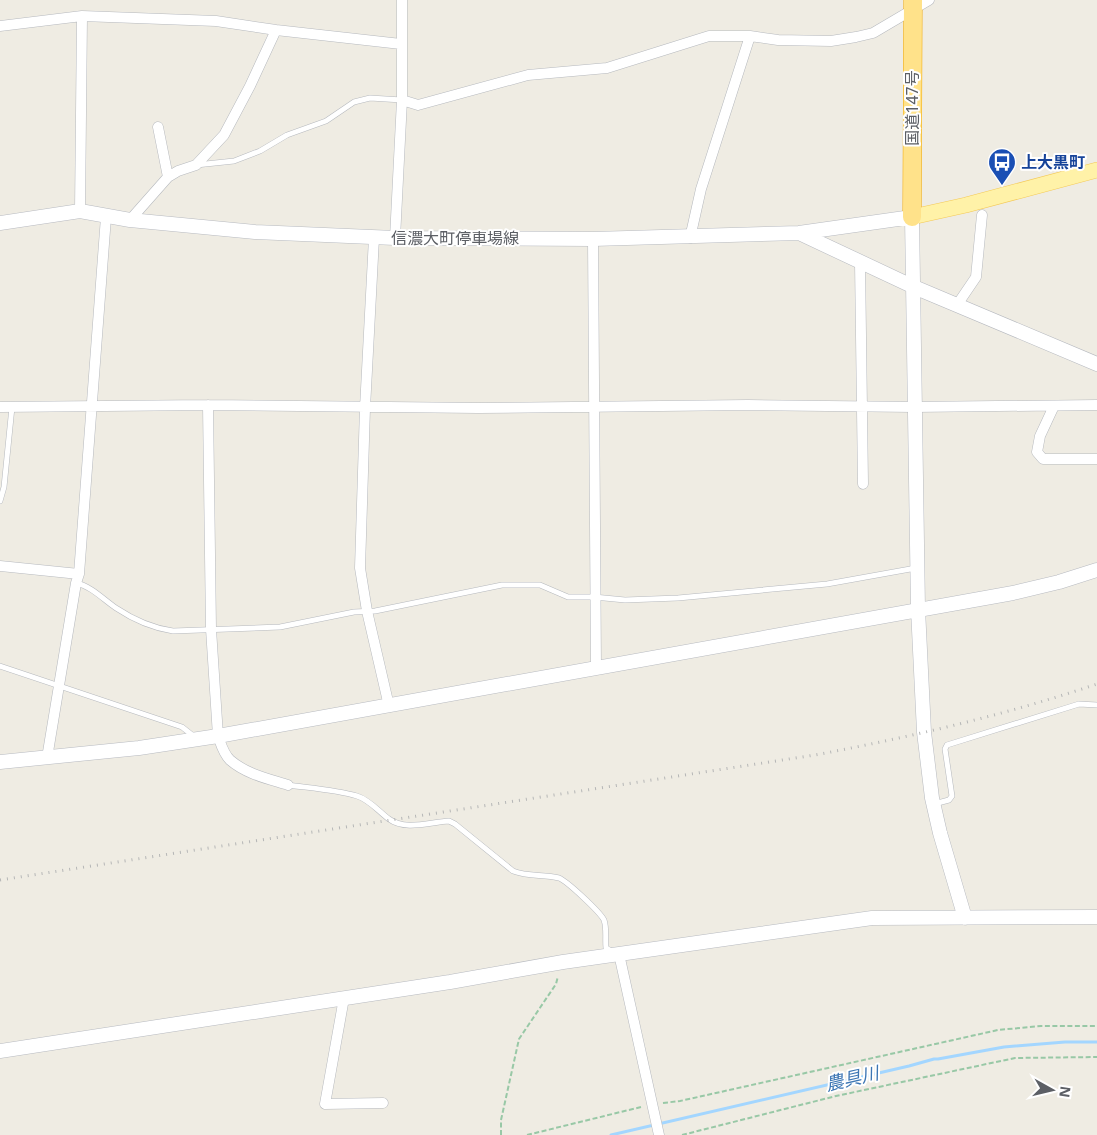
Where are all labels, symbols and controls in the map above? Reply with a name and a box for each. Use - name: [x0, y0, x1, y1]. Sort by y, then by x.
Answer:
- street label: 国道147号: [901, 70, 923, 146]
- bus stop icon: 上大黒町: [987, 147, 1017, 186]
- place label: 上大黒町: [1021, 151, 1085, 173]
- street label: 信濃大町停車場線: [391, 227, 519, 249]
- water label: 農具川: [823, 1060, 883, 1096]
- north arrow: [1027, 1065, 1077, 1115]
- text: N: [1055, 1085, 1076, 1099]

